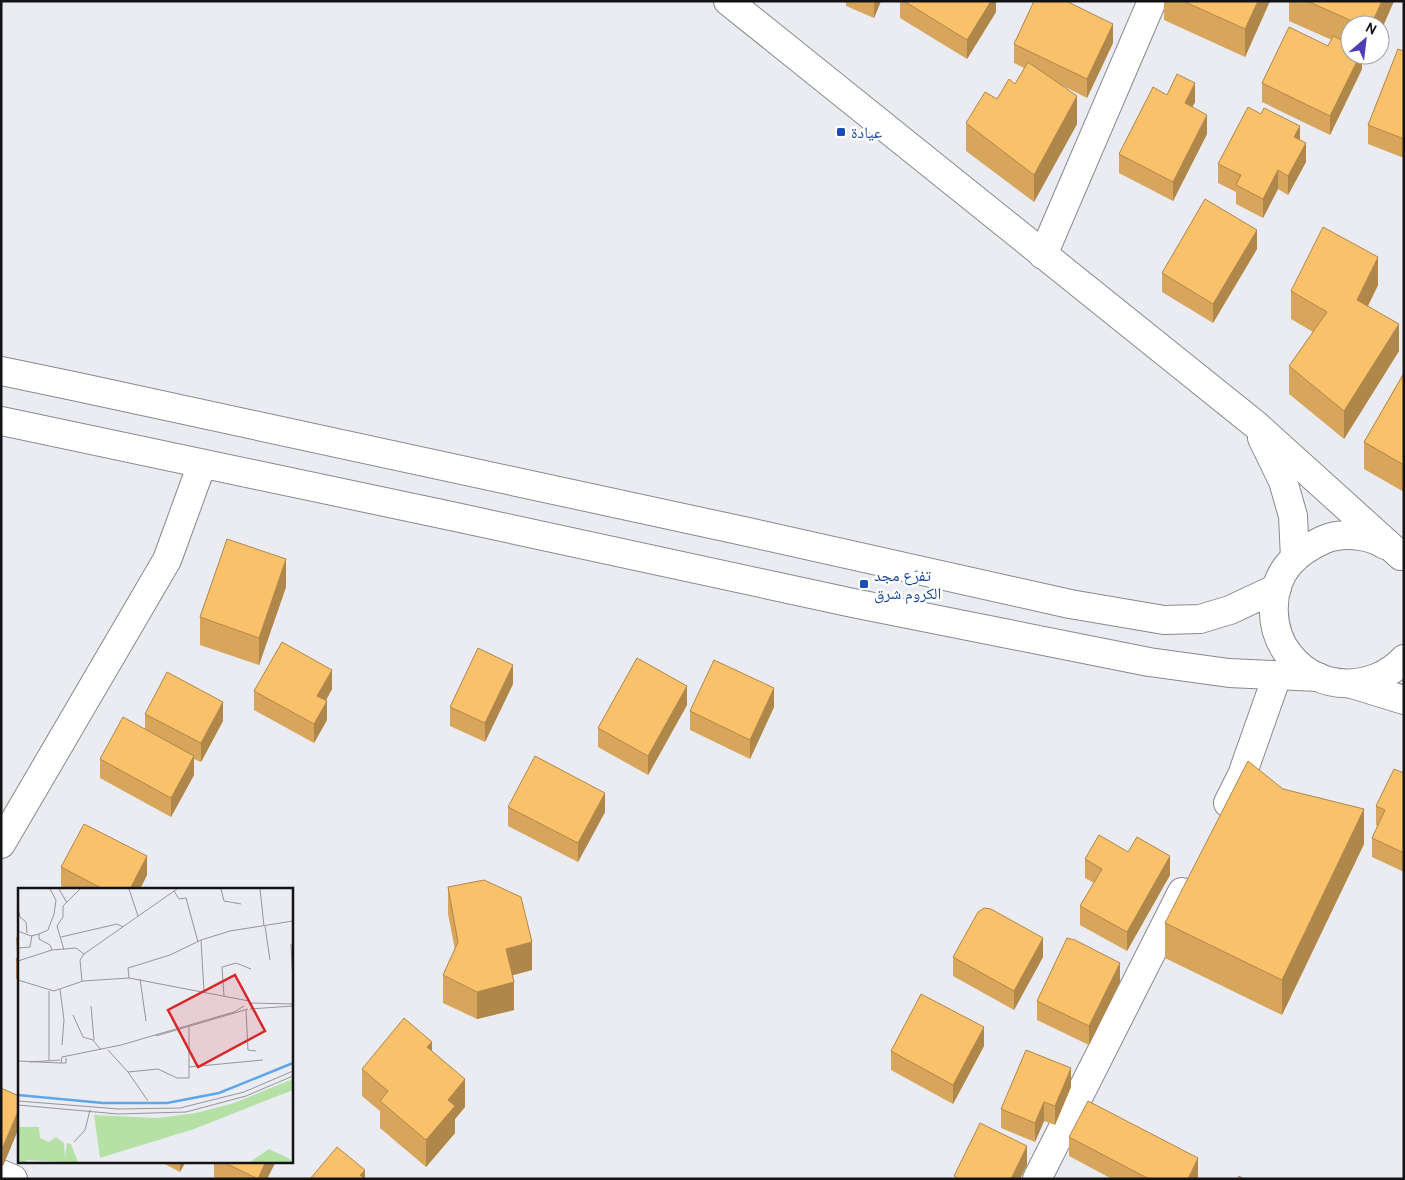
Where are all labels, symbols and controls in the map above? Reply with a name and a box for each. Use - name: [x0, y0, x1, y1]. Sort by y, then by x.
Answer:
- north arrow: [1340, 15, 1390, 65]
- text: N: [1363, 18, 1380, 39]
- place label: عيادة: [851, 123, 882, 142]
- marker: عيادة: [835, 126, 847, 138]
- place label: تفرّع مجد الكروم شرق: [874, 566, 941, 604]
- marker: تفرّع مجد الكروم شرق: [858, 578, 870, 590]
- inset map: [18, 888, 292, 1162]

